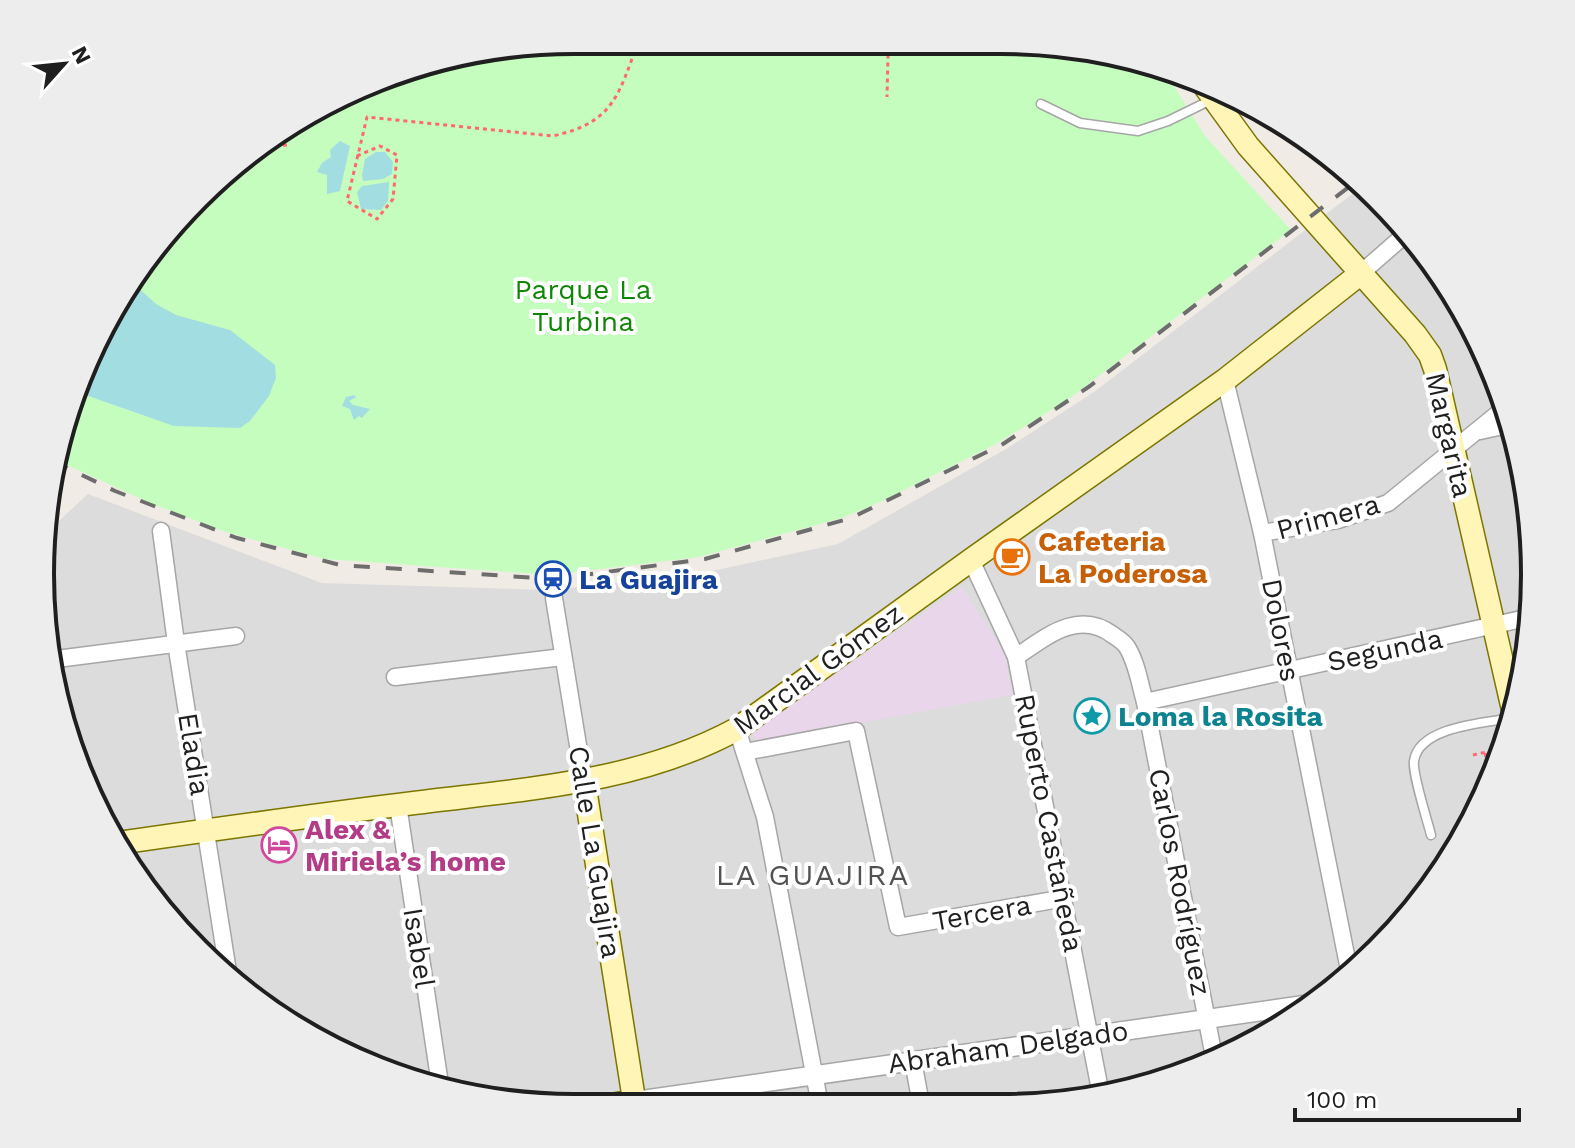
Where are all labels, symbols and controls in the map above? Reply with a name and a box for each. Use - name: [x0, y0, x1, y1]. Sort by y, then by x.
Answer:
- north arrow: [24, 24, 104, 104]
- text: N: [67, 42, 96, 68]
- park label: Parque La Turbina: [514, 273, 652, 338]
- street label: Margarita: [1419, 369, 1479, 501]
- street label: Primera: [1273, 487, 1383, 547]
- place label: Cafeteria La Poderosa: [1038, 525, 1208, 590]
- cafe icon: Cafeteria La Poderosa: [993, 538, 1031, 576]
- station icon: La Guajira: [534, 560, 572, 598]
- place label: La Guajira: [579, 563, 719, 596]
- street label: Dolores: [1255, 576, 1307, 684]
- street label: Marcial Gómez: [727, 596, 909, 742]
- street label: Segunda: [1324, 622, 1446, 678]
- street label: Ruperto Castañeda: [1008, 691, 1090, 955]
- place icon: Loma la Rosita: [1073, 697, 1111, 735]
- place label: Loma la Rosita: [1118, 700, 1324, 733]
- street label: Eladia: [171, 710, 217, 798]
- street label: Calle La Guajira: [562, 743, 628, 961]
- street label: Carlos Rodríguez: [1142, 766, 1218, 998]
- place label: Alex & Miriela’s home: [305, 813, 506, 878]
- hotel icon: Alex & Miriela’s home: [260, 826, 298, 864]
- district label: LA GUAJIRA: [716, 857, 910, 892]
- street label: Tercera: [930, 888, 1034, 938]
- street label: Isabel: [396, 905, 442, 991]
- street label: Abraham Delgado: [886, 1014, 1130, 1080]
- scale bar: [1295, 1072, 1519, 1122]
- text: 100 m: [1307, 1086, 1377, 1114]

